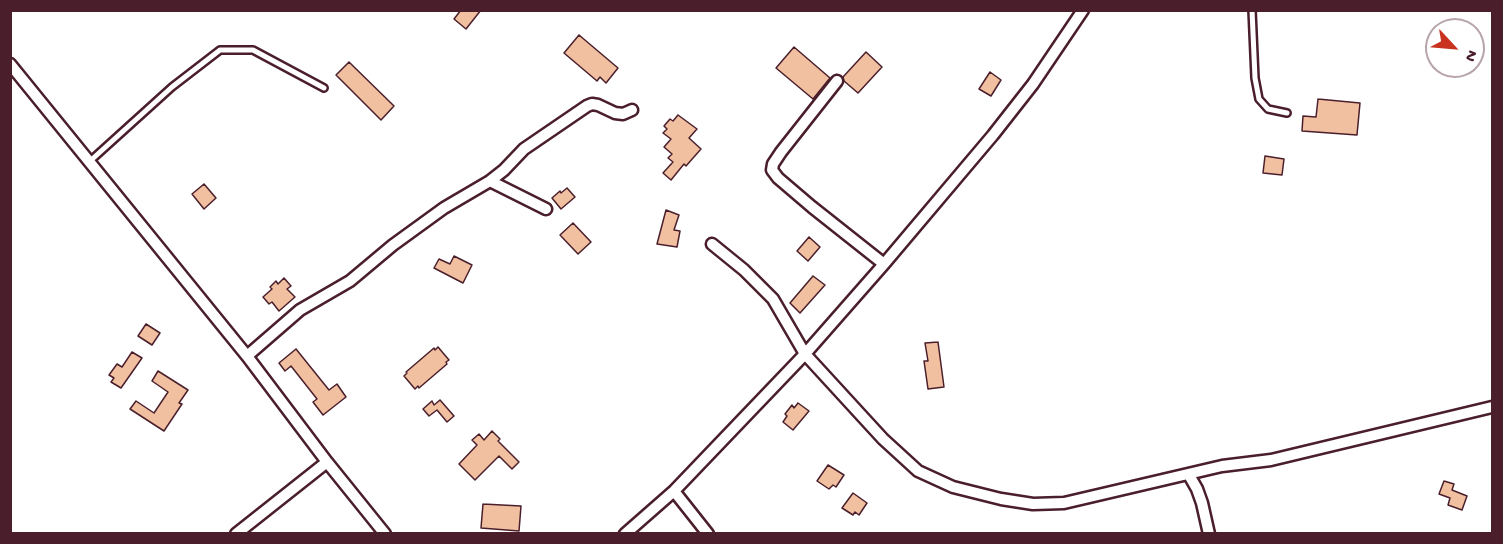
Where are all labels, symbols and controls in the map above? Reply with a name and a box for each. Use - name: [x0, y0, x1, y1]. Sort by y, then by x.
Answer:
- north arrow: [1425, 18, 1485, 78]
- text: N: [1459, 46, 1481, 64]

